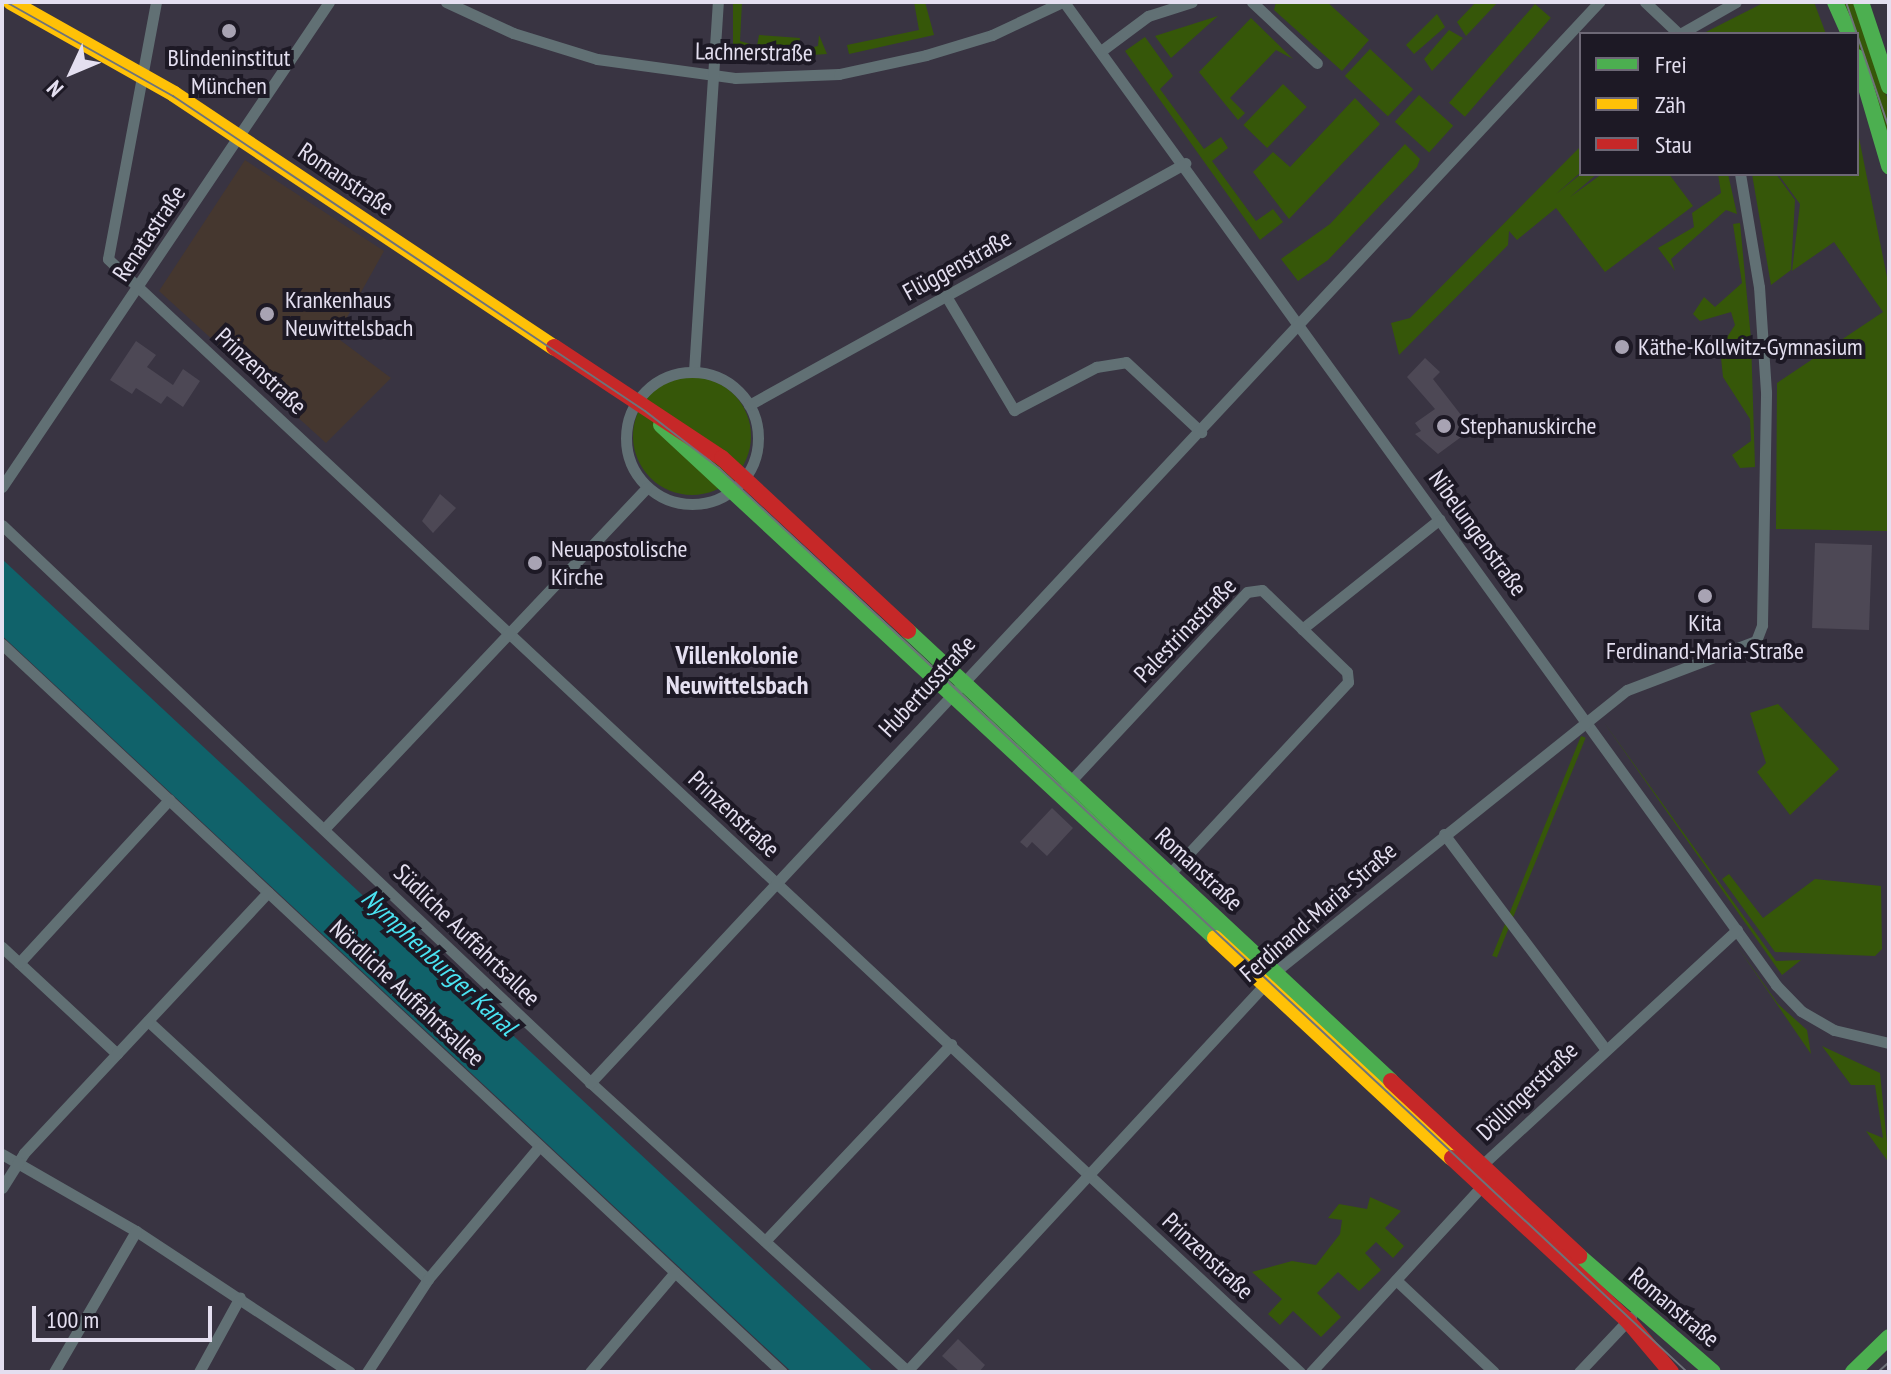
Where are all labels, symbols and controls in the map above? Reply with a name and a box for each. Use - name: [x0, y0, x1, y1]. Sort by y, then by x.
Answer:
- marker: Blindeninstitut München: [220, 22, 238, 40]
- north arrow: [32, 32, 112, 112]
- legend: [1579, 32, 1859, 176]
- street label: Lachnerstraße: [695, 37, 813, 67]
- place label: Blindeninstitut München: [168, 44, 290, 100]
- text: Frei: [1655, 49, 1687, 80]
- text: N: [41, 75, 69, 103]
- text: Zäh: [1655, 89, 1686, 120]
- text: Stau: [1655, 129, 1692, 160]
- street label: Romanstraße: [293, 137, 399, 221]
- street label: Renatastraße: [106, 180, 192, 286]
- street label: Flüggenstraße: [898, 223, 1016, 307]
- place label: Krankenhaus Neuwittelsbach: [285, 286, 413, 342]
- marker: Krankenhaus Neuwittelsbach: [256, 303, 278, 325]
- street label: Prinzenstraße: [210, 322, 312, 420]
- place label: Käthe-Kollwitz-Gymnasium: [1638, 333, 1863, 361]
- marker: Käthe-Kollwitz-Gymnasium: [1613, 338, 1631, 356]
- place label: Stephanuskirche: [1460, 412, 1596, 440]
- marker: Stephanuskirche: [1435, 417, 1453, 435]
- street label: Nibelungenstraße: [1423, 465, 1533, 601]
- place label: Neuapostolische Kirche: [551, 535, 687, 591]
- marker: Neuapostolische Kirche: [526, 554, 544, 572]
- street label: Palestrinastraße: [1128, 572, 1242, 688]
- marker: Kita Ferdinand-Maria-Straße: [1696, 587, 1714, 605]
- place label: Kita Ferdinand-Maria-Straße: [1606, 609, 1804, 665]
- street label: Hubertusstraße: [873, 629, 981, 743]
- district label: Villenkolonie Neuwittelsbach: [666, 639, 808, 700]
- street label: Prinzenstraße: [683, 765, 785, 863]
- street label: Romanstraße: [1149, 821, 1249, 917]
- street label: Ferdinand-Maria-Straße: [1234, 836, 1402, 988]
- street label: Südliche Auffahrtsallee: [388, 858, 546, 1012]
- water label: Nymphenburger Kanal: [355, 882, 523, 1042]
- street label: Nördliche Auffahrtsallee: [323, 914, 491, 1072]
- street label: Döllingerstraße: [1471, 1036, 1583, 1146]
- street label: Prinzenstraße: [1157, 1207, 1259, 1305]
- street label: Romanstraße: [1623, 1261, 1725, 1353]
- scale bar: [36, 1290, 216, 1340]
- text: 100 m: [46, 1304, 99, 1335]

